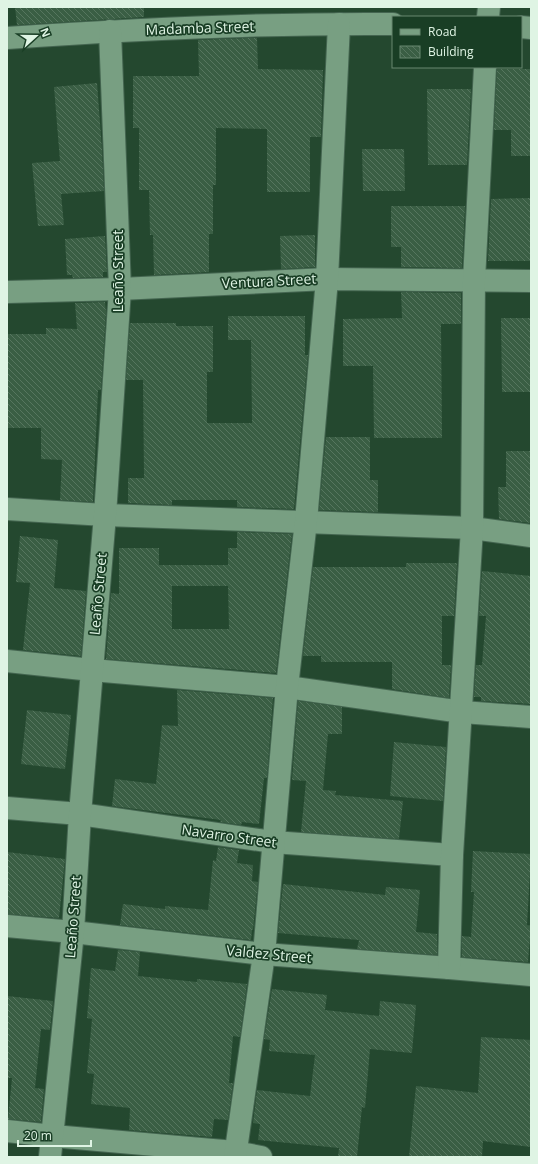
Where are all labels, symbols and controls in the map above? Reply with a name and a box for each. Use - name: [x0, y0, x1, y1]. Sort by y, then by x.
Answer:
- north arrow: [16, 16, 56, 56]
- street label: Madamba Street: [145, 16, 255, 39]
- legend: [392, 16, 522, 68]
- text: Road: [428, 23, 457, 40]
- text: N: [37, 25, 54, 39]
- text: Building: [428, 43, 474, 60]
- street label: Leaño Street: [108, 230, 127, 312]
- street label: Ventura Street: [221, 269, 317, 292]
- street label: Leaño Street: [84, 552, 111, 636]
- street label: Navarro Street: [180, 819, 278, 852]
- street label: Leaño Street: [60, 875, 85, 959]
- street label: Valdez Street: [226, 940, 312, 967]
- scale bar: [18, 1122, 91, 1148]
- text: 20 m: [24, 1127, 52, 1144]

